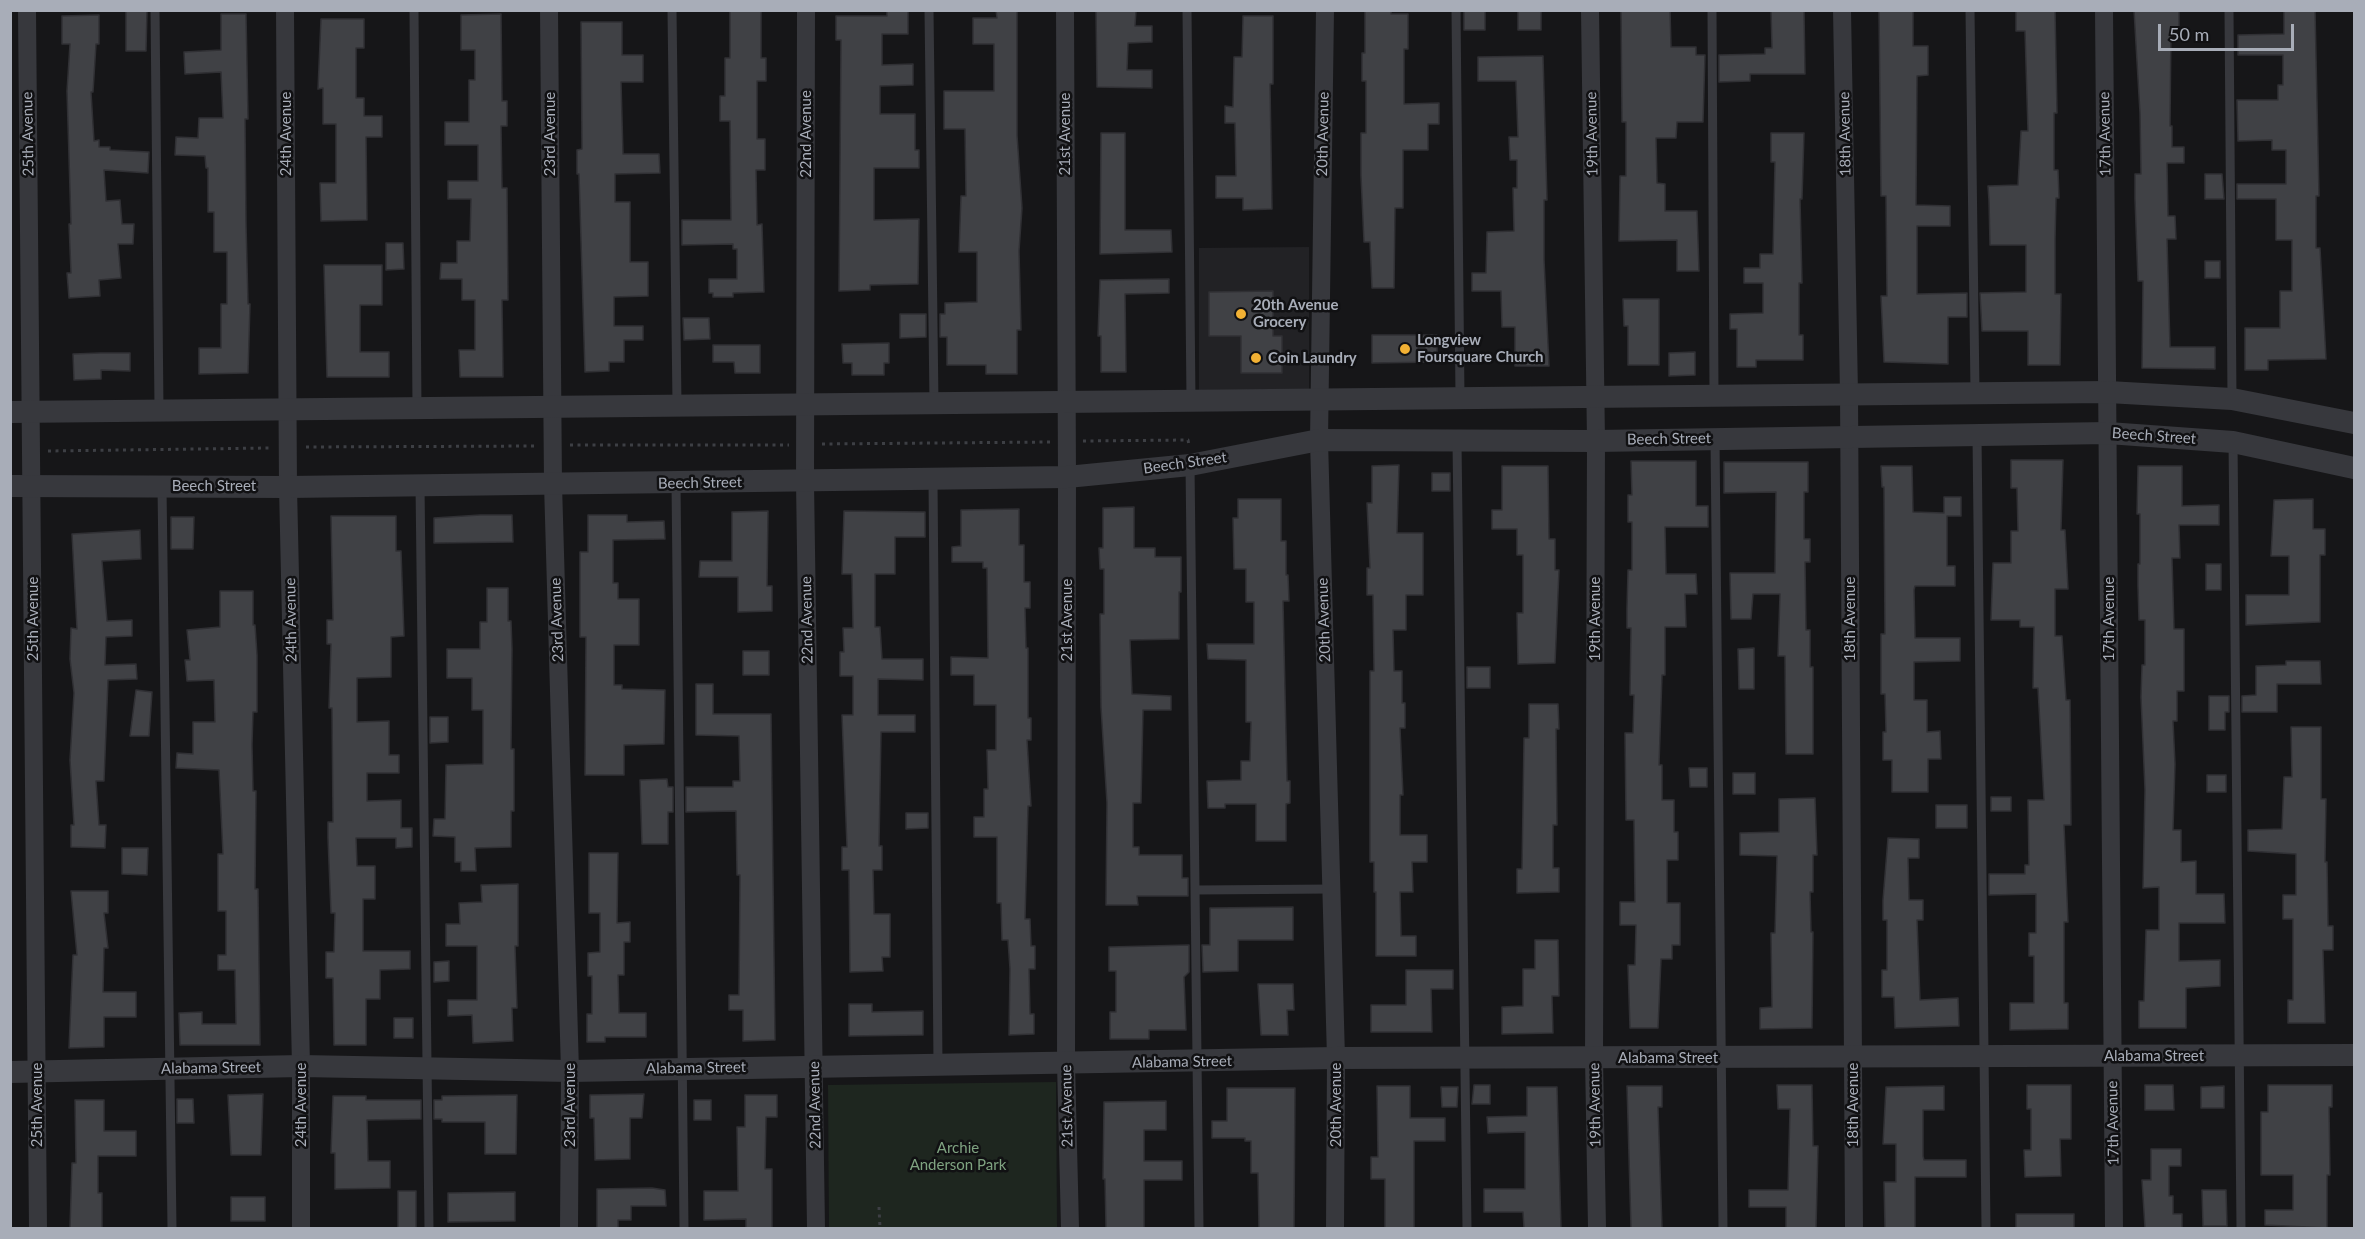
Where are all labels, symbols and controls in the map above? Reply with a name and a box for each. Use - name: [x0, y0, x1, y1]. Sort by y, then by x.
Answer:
- scale bar: [2161, 12, 2298, 50]
- text: 50 m: [2169, 23, 2209, 45]
- street label: 22nd Avenue: [797, 90, 815, 178]
- street label: 25th Avenue: [18, 92, 38, 176]
- street label: 24th Avenue: [277, 92, 295, 176]
- street label: 23rd Avenue: [541, 92, 559, 176]
- street label: 20th Avenue: [1313, 92, 1333, 176]
- street label: 19th Avenue: [1582, 92, 1602, 176]
- street label: 18th Avenue: [1835, 92, 1855, 176]
- street label: 17th Avenue: [2095, 92, 2115, 176]
- street label: 21st Avenue: [1056, 93, 1074, 175]
- place label: 20th Avenue Grocery: [1253, 296, 1338, 331]
- marker: 20th Avenue Grocery: [1234, 307, 1248, 321]
- place label: Longview Foursquare Church: [1417, 331, 1544, 366]
- marker: Longview Foursquare Church: [1398, 342, 1412, 356]
- place label: Coin Laundry: [1268, 349, 1357, 367]
- marker: Coin Laundry: [1249, 351, 1263, 365]
- street label: Beech Street: [2111, 424, 2197, 448]
- street label: Beech Street: [1627, 429, 1711, 449]
- street label: Beech Street: [1142, 448, 1228, 478]
- street label: Beech Street: [658, 473, 742, 493]
- street label: Beech Street: [172, 477, 256, 495]
- street label: 22nd Avenue: [797, 576, 817, 664]
- street label: 25th Avenue: [24, 577, 42, 661]
- street label: 23rd Avenue: [547, 577, 567, 663]
- street label: 20th Avenue: [1314, 577, 1334, 663]
- street label: 19th Avenue: [1586, 577, 1604, 661]
- street label: 18th Avenue: [1841, 577, 1859, 661]
- street label: 17th Avenue: [2100, 577, 2118, 661]
- street label: 24th Avenue: [281, 578, 301, 662]
- street label: 21st Avenue: [1058, 579, 1076, 661]
- street label: Alabama Street: [2104, 1047, 2204, 1065]
- street label: Alabama Street: [1618, 1049, 1718, 1067]
- street label: Alabama Street: [1132, 1052, 1232, 1072]
- street label: Alabama Street: [161, 1058, 261, 1078]
- street label: Alabama Street: [646, 1058, 746, 1078]
- street label: 22nd Avenue: [805, 1061, 825, 1149]
- street label: 25th Avenue: [28, 1063, 46, 1147]
- street label: 24th Avenue: [292, 1063, 310, 1147]
- street label: 23rd Avenue: [561, 1063, 579, 1147]
- street label: 20th Avenue: [1327, 1063, 1345, 1147]
- street label: 19th Avenue: [1585, 1063, 1605, 1147]
- street label: 18th Avenue: [1844, 1063, 1862, 1147]
- street label: 21st Avenue: [1057, 1064, 1077, 1148]
- street label: 17th Avenue: [2103, 1081, 2123, 1165]
- park label: Archie Anderson Park: [910, 1139, 1006, 1174]

